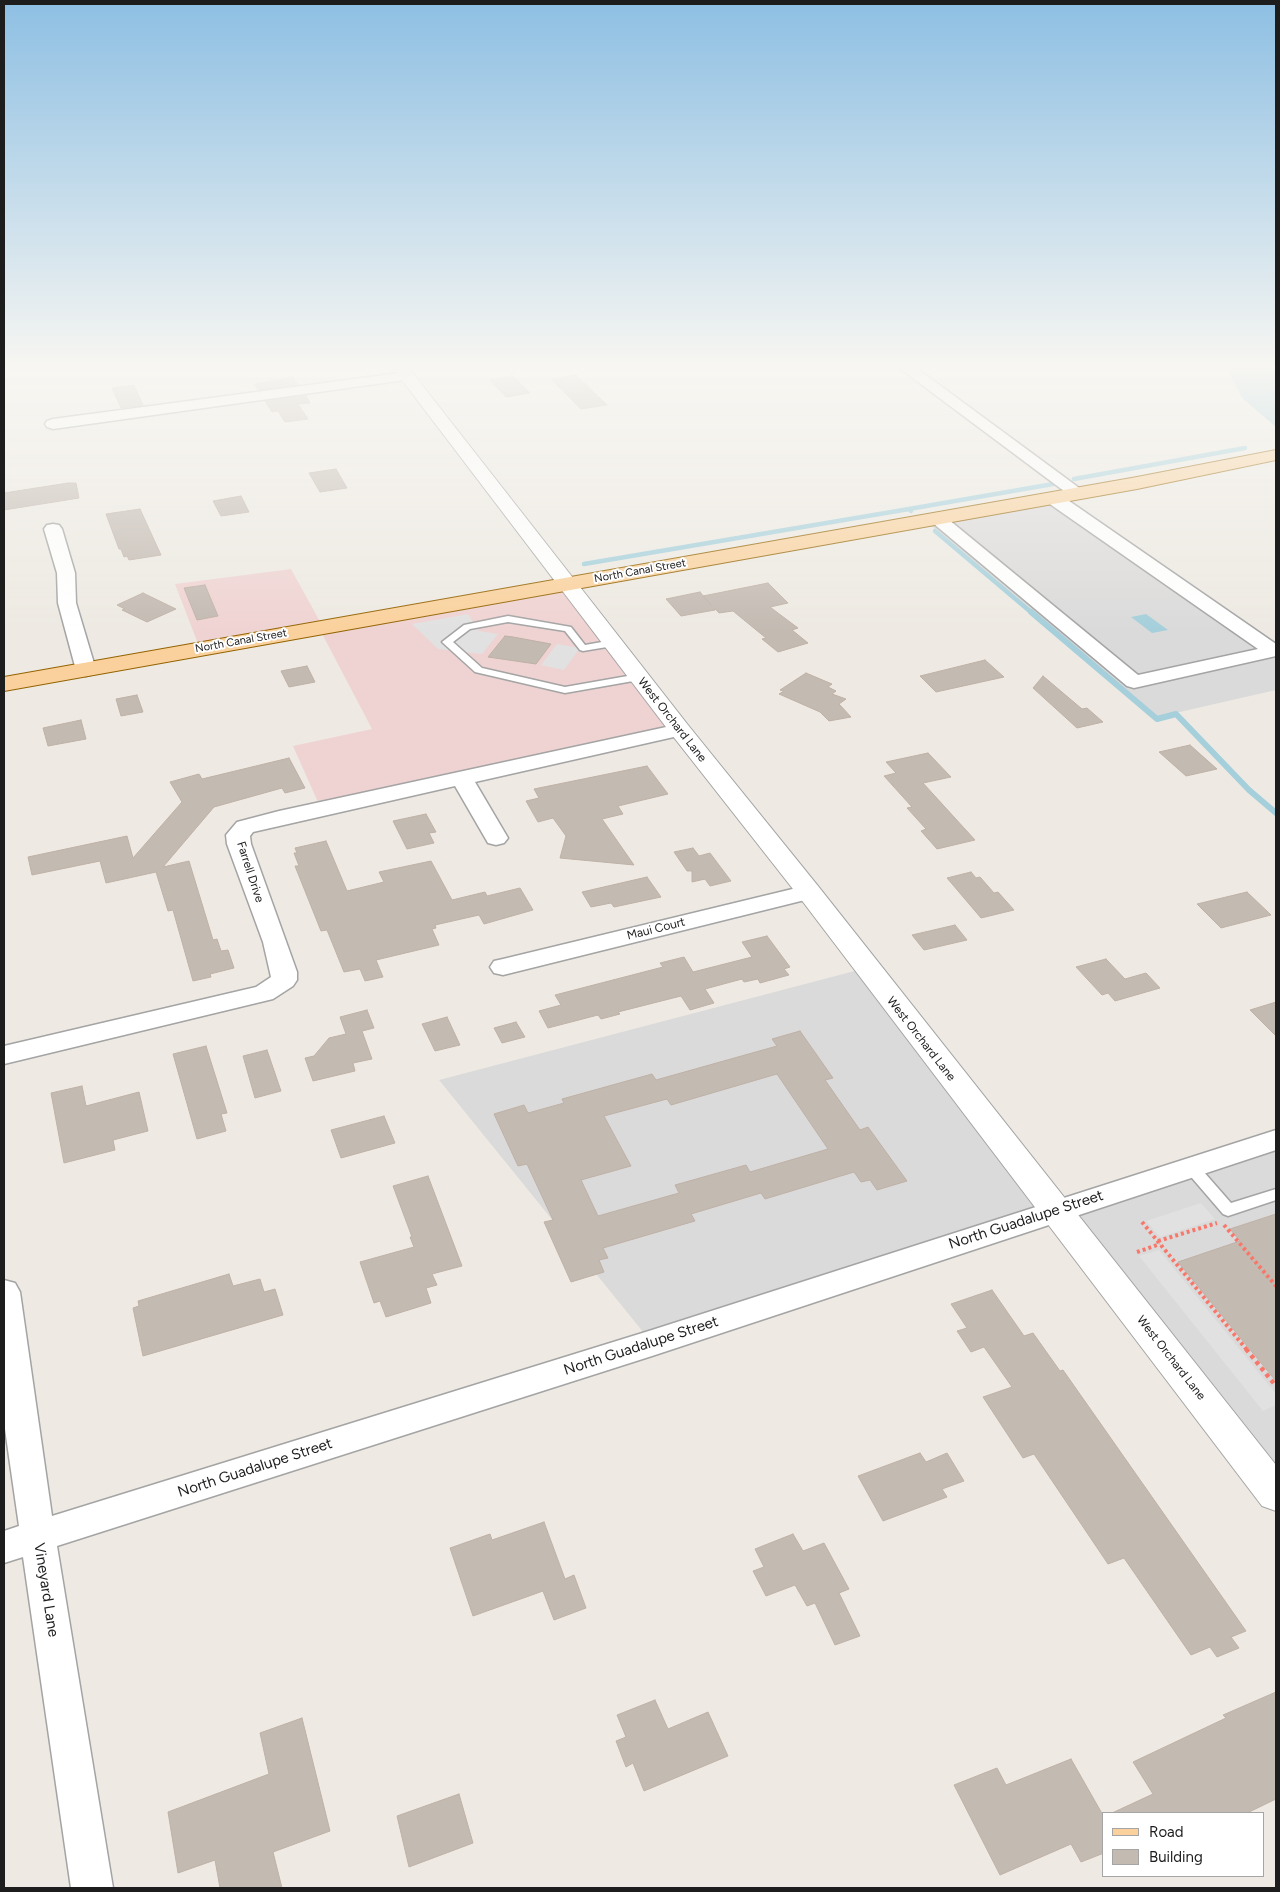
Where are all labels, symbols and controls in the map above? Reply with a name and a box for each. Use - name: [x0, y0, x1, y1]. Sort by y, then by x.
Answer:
- street label: North Canal Street: [593, 556, 687, 586]
- street label: North Canal Street: [194, 626, 288, 656]
- street label: West Orchard Lane: [635, 675, 709, 765]
- street label: Farrell Drive: [233, 840, 267, 904]
- street label: Maui Court: [625, 915, 687, 943]
- street label: West Orchard Lane: [884, 994, 958, 1084]
- street label: North Guadalupe Street: [946, 1187, 1106, 1253]
- street label: North Guadalupe Street: [561, 1313, 721, 1379]
- street label: West Orchard Lane: [1134, 1313, 1208, 1403]
- street label: North Guadalupe Street: [175, 1435, 335, 1501]
- street label: Vineyard Lane: [30, 1542, 62, 1638]
- legend: [1102, 1812, 1265, 1877]
- text: Road: [1149, 1823, 1184, 1841]
- text: Building: [1149, 1848, 1203, 1866]

